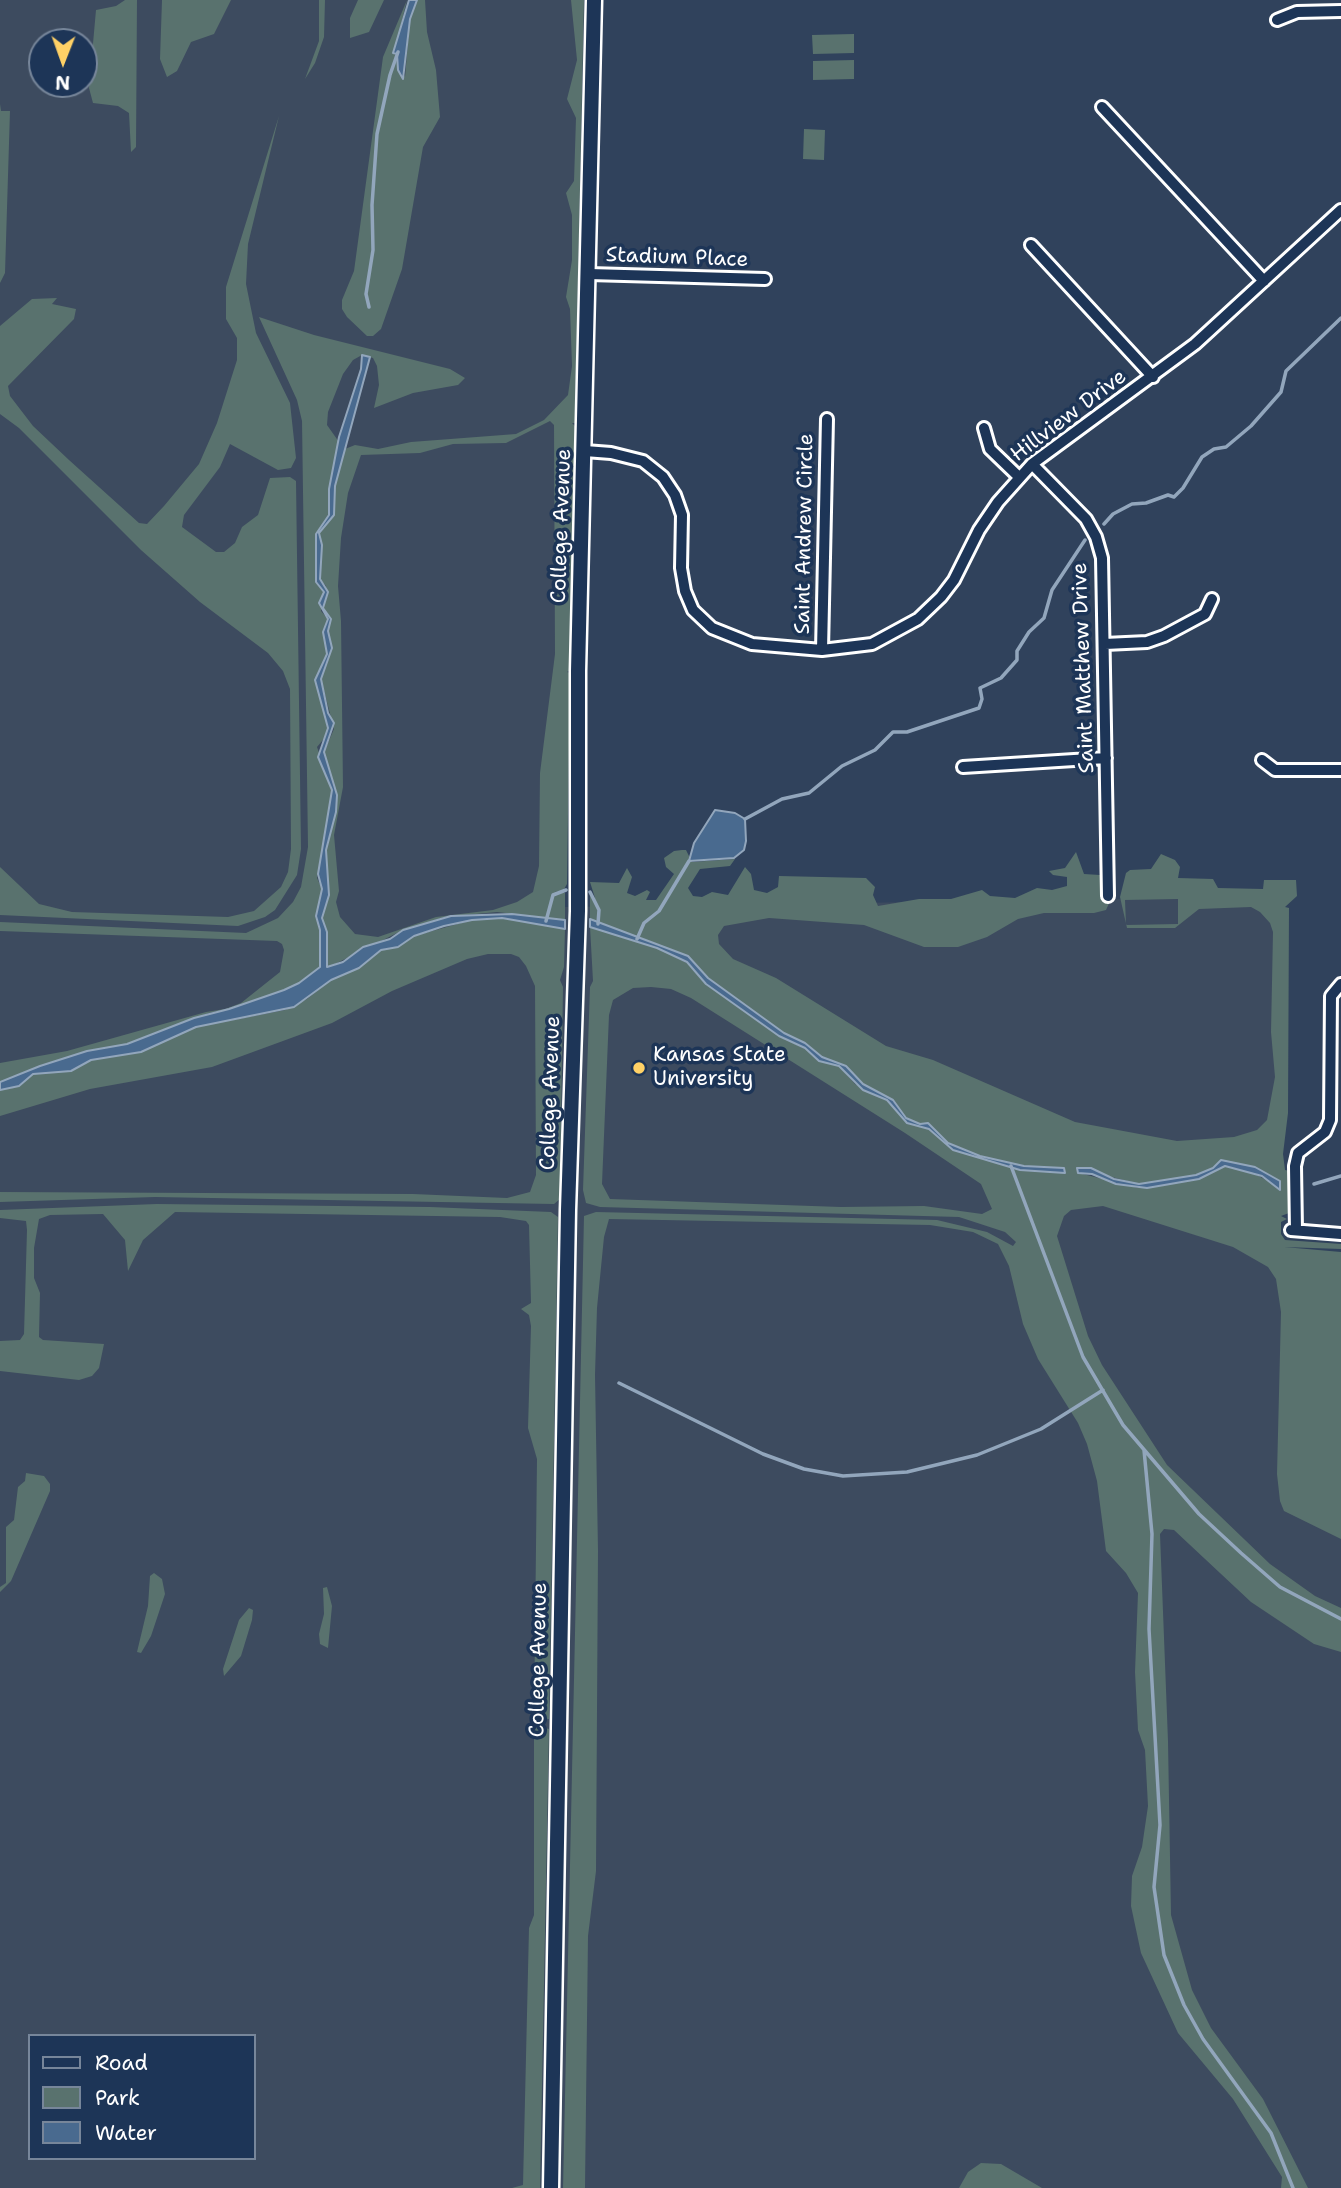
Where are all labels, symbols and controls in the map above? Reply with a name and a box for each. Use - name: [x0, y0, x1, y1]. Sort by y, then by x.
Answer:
- north arrow: [28, 28, 98, 98]
- text: N: [55, 70, 70, 95]
- street label: Stadium Place: [605, 243, 749, 273]
- street label: Hillview Drive: [1006, 364, 1132, 468]
- street label: Saint Andrew Circle: [791, 433, 819, 635]
- street label: College Avenue: [547, 448, 577, 604]
- street label: Saint Matthew Drive: [1068, 562, 1100, 774]
- street label: College Avenue: [536, 1015, 566, 1171]
- place label: Kansas State University: [653, 1043, 786, 1093]
- marker: Kansas State University: [631, 1060, 647, 1076]
- street label: College Avenue: [525, 1582, 553, 1738]
- legend: [28, 2034, 256, 2160]
- text: Road: [95, 2049, 148, 2077]
- text: Park: [95, 2084, 140, 2112]
- text: Water: [95, 2119, 157, 2147]

